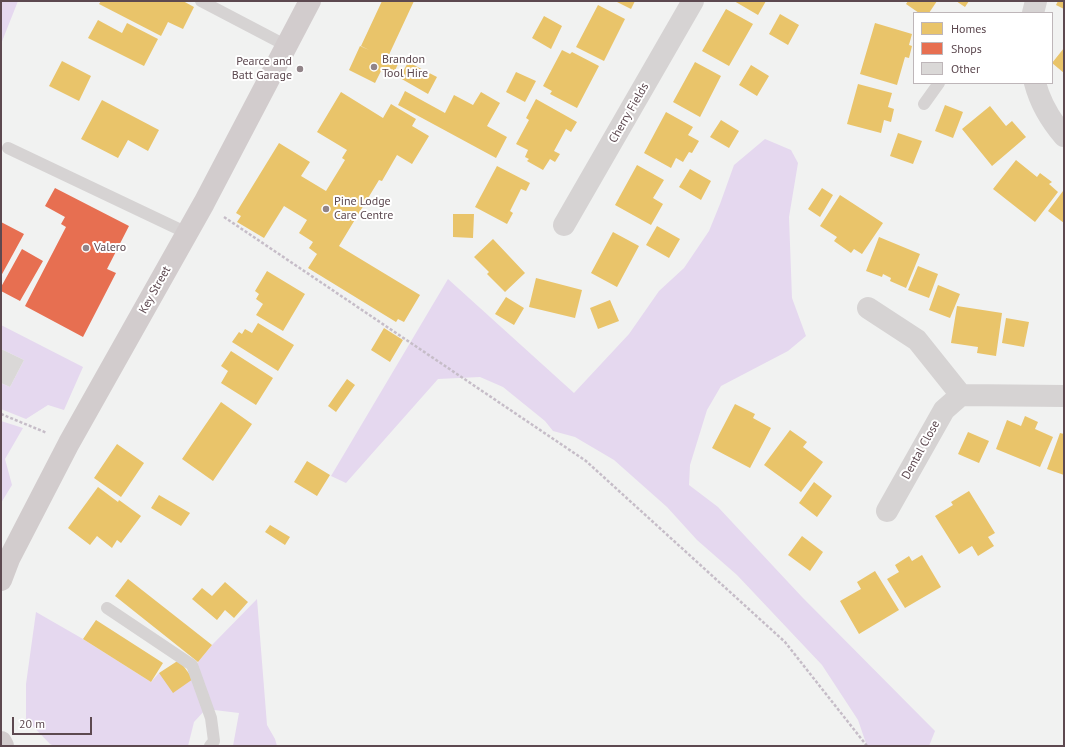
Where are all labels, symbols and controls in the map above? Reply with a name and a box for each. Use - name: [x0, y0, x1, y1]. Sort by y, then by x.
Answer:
- legend: [913, 12, 1053, 84]
- text: Homes: [951, 21, 986, 36]
- text: Shops: [951, 41, 982, 56]
- place label: Brandon Tool Hire: [382, 53, 428, 81]
- place label: Pearce and Batt Garage: [232, 55, 292, 83]
- text: Other: [951, 61, 980, 76]
- marker: Brandon Tool Hire: [369, 62, 379, 72]
- marker: Pearce and Batt Garage: [295, 64, 305, 74]
- street label: Cherry Fields: [606, 80, 652, 146]
- place label: Pine Lodge Care Centre: [334, 195, 393, 223]
- marker: Pine Lodge Care Centre: [321, 204, 331, 214]
- place label: Valero: [94, 241, 126, 255]
- marker: Valero: [81, 243, 91, 253]
- street label: Key Street: [136, 264, 174, 316]
- street label: Dental Close: [899, 418, 943, 482]
- scale bar: [14, 709, 94, 735]
- text: 20 m: [19, 716, 45, 731]

